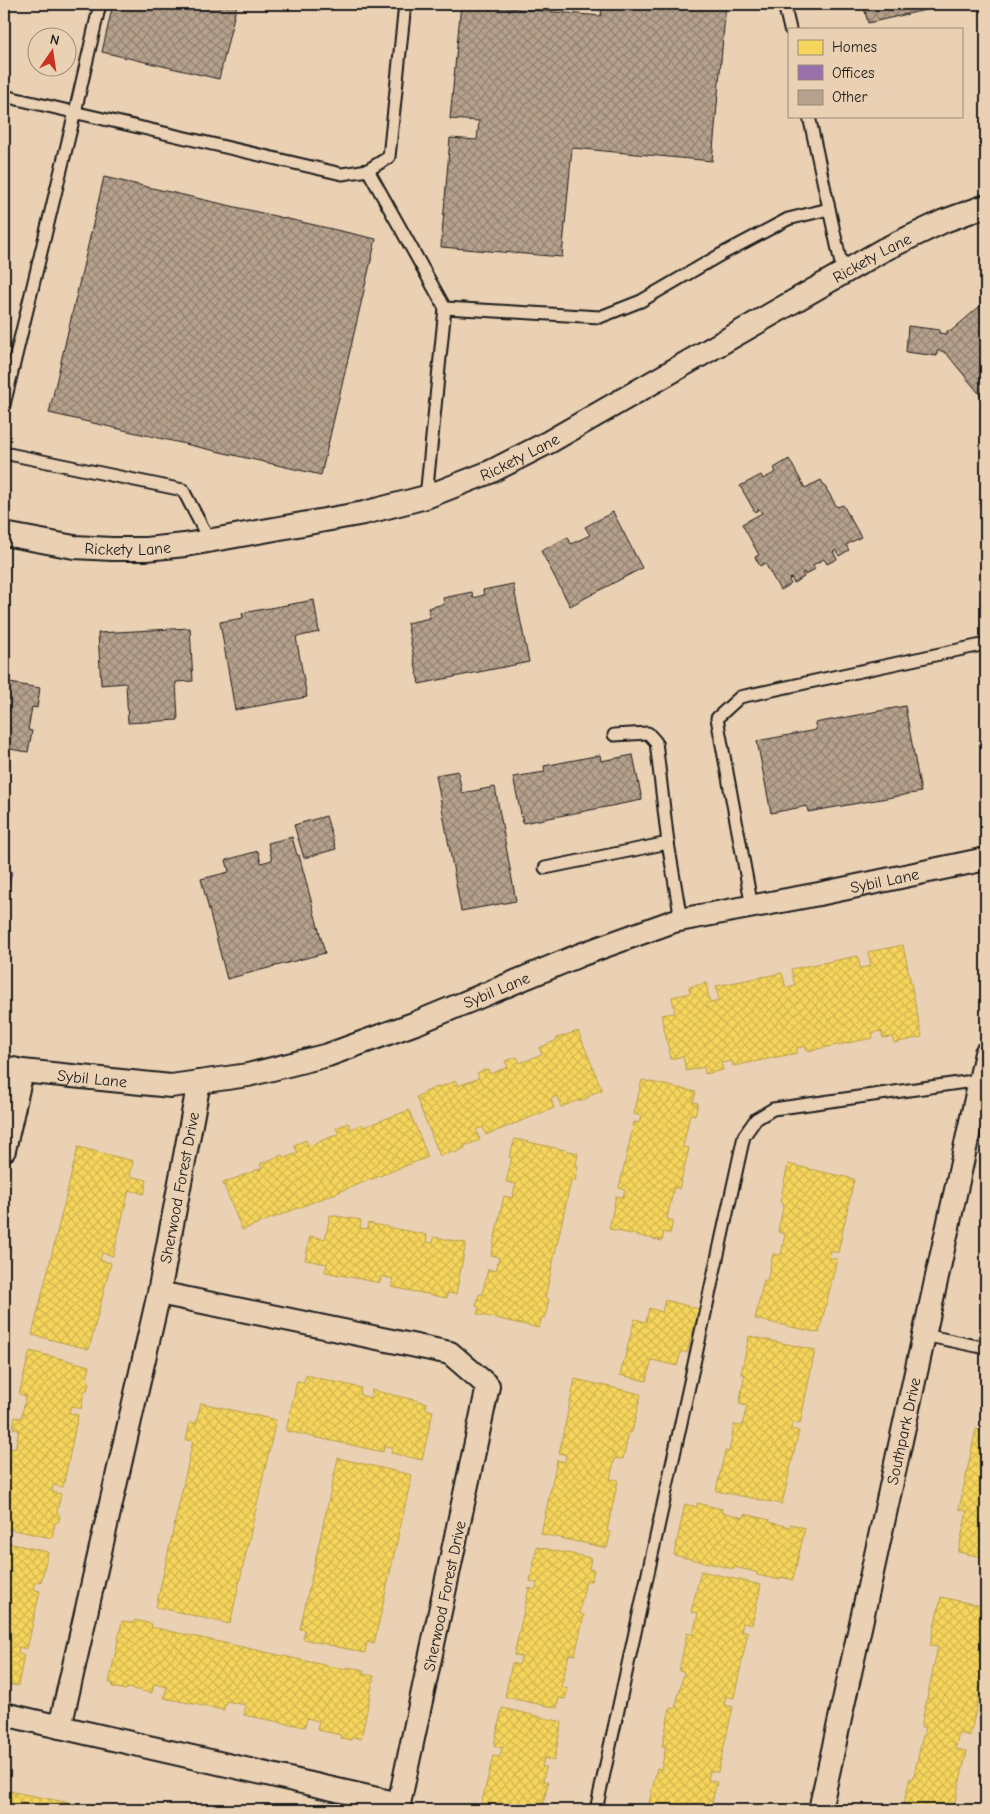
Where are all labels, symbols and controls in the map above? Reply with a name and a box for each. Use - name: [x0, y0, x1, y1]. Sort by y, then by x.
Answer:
- north arrow: [28, 28, 78, 78]
- legend: [788, 28, 962, 118]
- text: N: [48, 31, 61, 49]
- text: Homes: [832, 38, 877, 56]
- text: Offices: [832, 64, 874, 82]
- text: Other: [832, 88, 867, 106]
- street label: Rickety Lane: [830, 230, 914, 287]
- street label: Rickety Lane: [478, 430, 563, 485]
- street label: Rickety Lane: [84, 538, 172, 559]
- street label: Sybil Lane: [849, 865, 921, 897]
- street label: Sybil Lane: [461, 969, 532, 1012]
- street label: Sybil Lane: [56, 1067, 128, 1092]
- street label: Sherwood Forest Drive: [157, 1110, 203, 1265]
- street label: Southpark Drive: [884, 1376, 925, 1487]
- street label: Sherwood Forest Drive: [420, 1519, 470, 1673]

